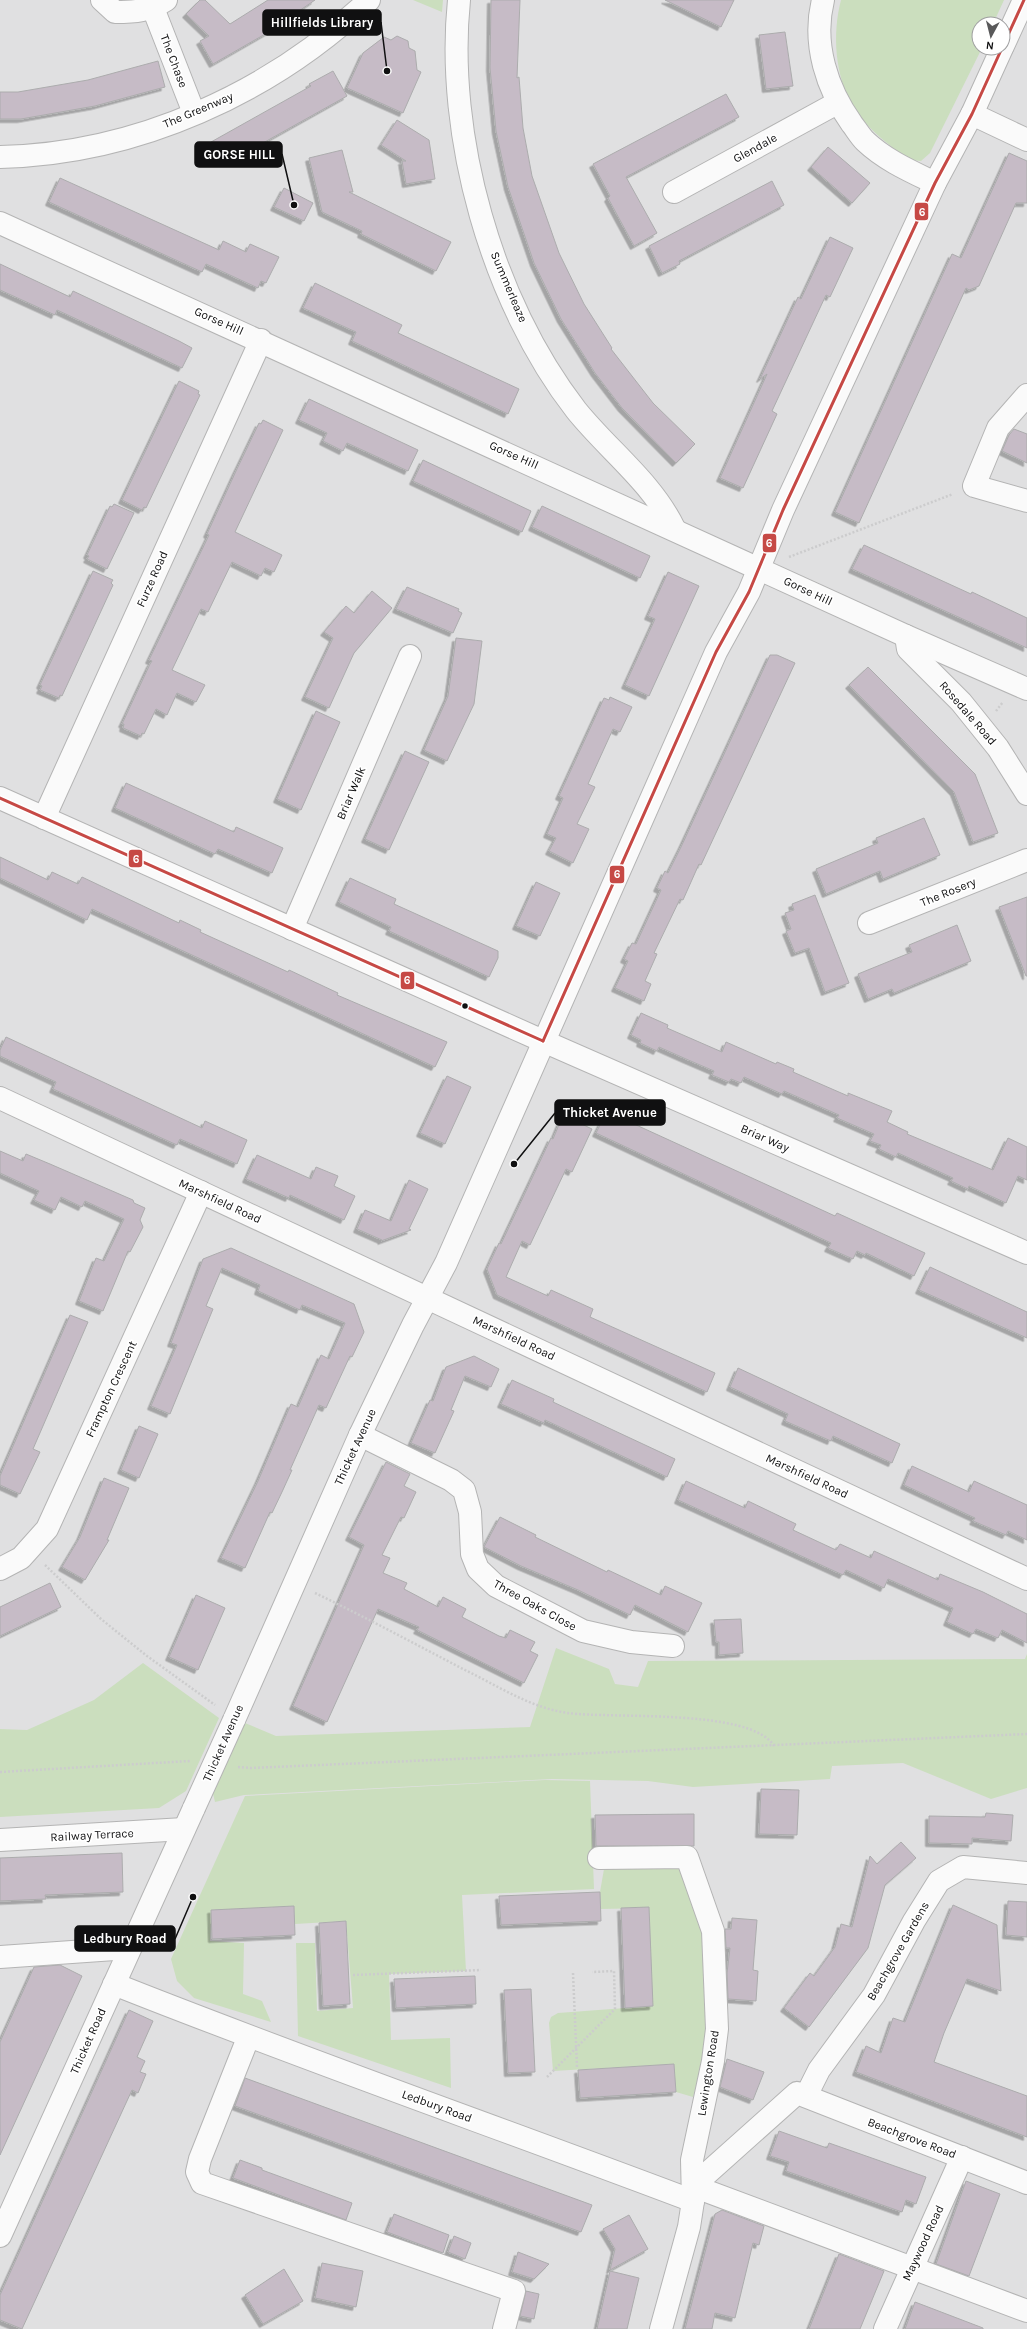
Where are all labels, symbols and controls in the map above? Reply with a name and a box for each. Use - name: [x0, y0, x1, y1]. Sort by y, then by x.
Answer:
- callout: Hillfields Library: [263, 10, 381, 35]
- text: Hillfields Library: [271, 15, 374, 30]
- north arrow: [971, 16, 1011, 56]
- street label: The Chase: [157, 32, 191, 90]
- text: N: [985, 38, 995, 52]
- street label: The Greenway: [161, 89, 236, 131]
- street label: Glendale: [731, 130, 779, 166]
- callout: GORSE HILL: [195, 142, 282, 167]
- text: GORSE HILL: [203, 147, 275, 162]
- line badge: 6: [914, 202, 929, 221]
- text: 6: [919, 206, 926, 219]
- street label: Summerleaze: [488, 250, 530, 324]
- street label: Gorse Hill: [192, 304, 246, 338]
- street label: Gorse Hill: [487, 438, 541, 472]
- line badge: 6: [762, 533, 777, 553]
- text: 6: [766, 537, 773, 550]
- street label: Furze Road: [133, 549, 171, 609]
- street label: Gorse Hill: [781, 574, 835, 608]
- street label: Rosedale Road: [936, 678, 1000, 748]
- street label: Briar Walk: [334, 764, 369, 822]
- line badge: 6: [128, 849, 143, 868]
- text: 6: [133, 853, 140, 866]
- line badge: 6: [609, 865, 625, 884]
- text: 6: [614, 868, 621, 881]
- street label: The Rosery: [918, 874, 978, 909]
- line badge: 6: [400, 971, 415, 990]
- text: 6: [404, 974, 411, 987]
- unlabelled marker: [460, 1001, 470, 1011]
- callout: Thicket Avenue: [555, 1100, 665, 1125]
- text: Thicket Avenue: [563, 1105, 657, 1120]
- street label: Briar Way: [739, 1121, 792, 1155]
- street label: Marshfield Road: [176, 1176, 264, 1226]
- street label: Marshfield Road: [470, 1313, 558, 1363]
- street label: Frampton Crescent: [82, 1338, 140, 1439]
- street label: Thicket Avenue: [331, 1407, 379, 1487]
- street label: Marshfield Road: [763, 1451, 851, 1501]
- street label: Three Oaks Close: [491, 1576, 579, 1634]
- street label: Thicket Avenue: [200, 1702, 246, 1784]
- street label: Railway Terrace: [50, 1826, 134, 1844]
- street label: Beachgrove Gardens: [864, 1899, 932, 2003]
- callout: Ledbury Road: [75, 1926, 175, 1951]
- text: Ledbury Road: [83, 1931, 167, 1946]
- street label: Thicket Road: [67, 2006, 109, 2076]
- street label: Lewington Road: [694, 2029, 722, 2117]
- street label: Ledbury Road: [400, 2087, 474, 2125]
- street label: Beachgrove Road: [866, 2115, 958, 2161]
- street label: Maywood Road: [899, 2203, 947, 2283]

